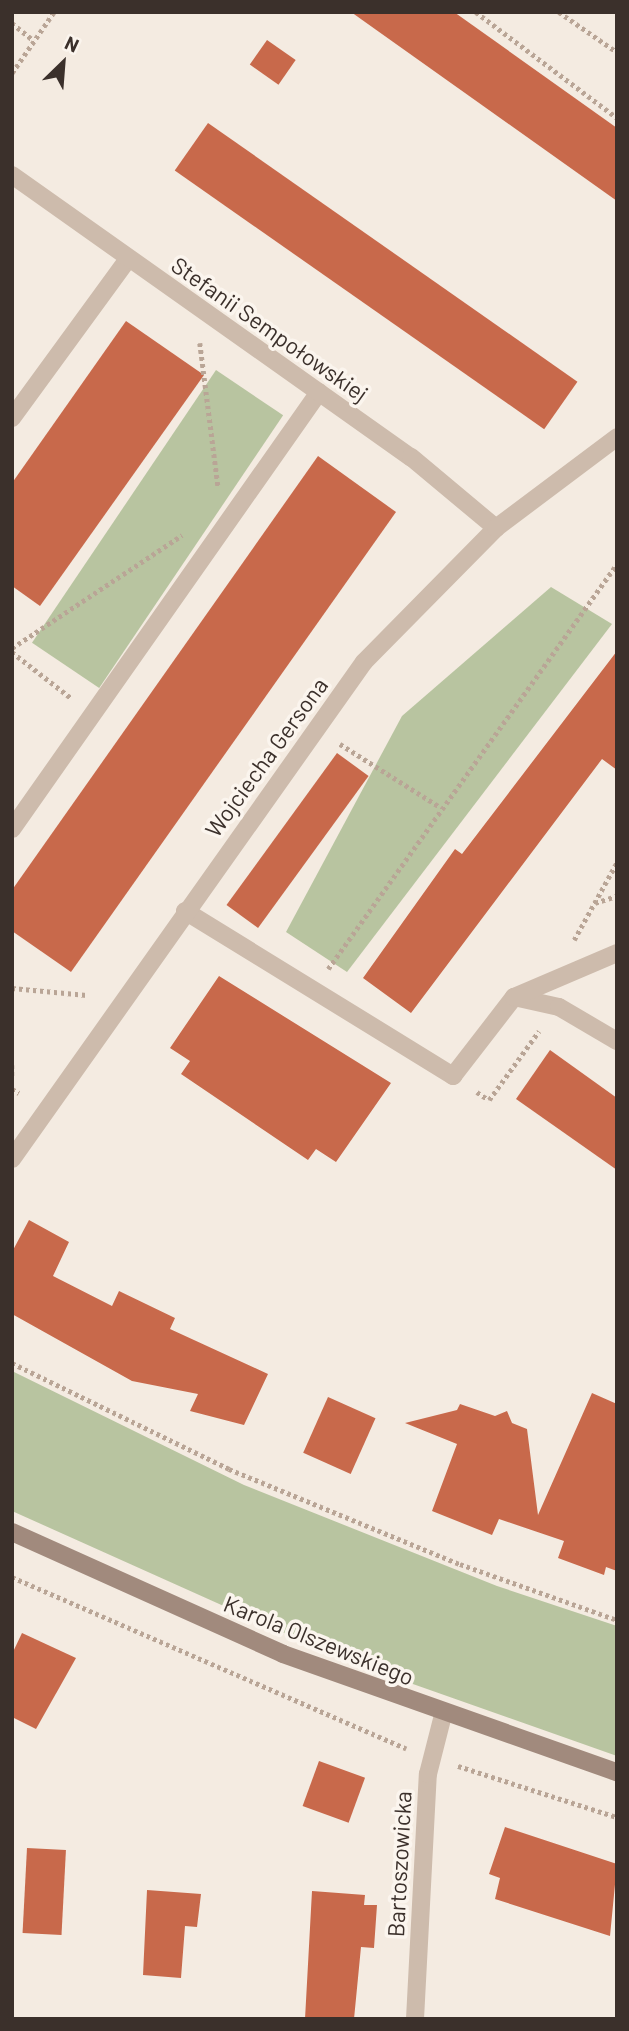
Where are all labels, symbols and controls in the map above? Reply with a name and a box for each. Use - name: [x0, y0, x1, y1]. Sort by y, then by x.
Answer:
- north arrow: [28, 28, 98, 98]
- text: N: [61, 30, 83, 57]
- street label: Stefanii Sempołowskiej: [166, 251, 374, 407]
- street label: Wojciecha Gersona: [199, 672, 333, 842]
- street label: Karola Olszewskiego: [220, 1589, 418, 1691]
- street label: Bartoszowicka: [381, 1790, 417, 1938]

